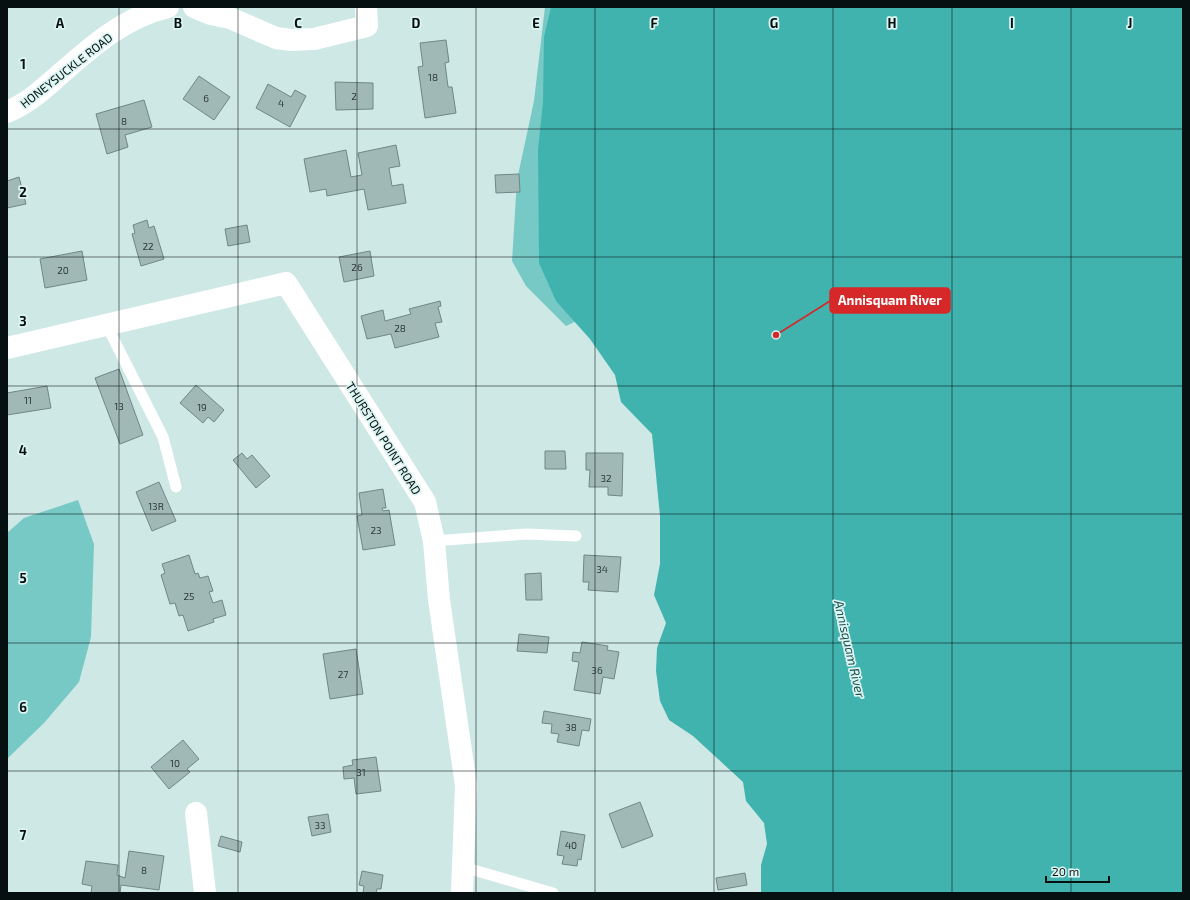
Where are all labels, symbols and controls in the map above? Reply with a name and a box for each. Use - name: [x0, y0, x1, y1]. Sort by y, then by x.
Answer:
- text: A: [56, 15, 65, 31]
- text: B: [174, 15, 182, 31]
- text: C: [294, 15, 302, 31]
- text: D: [412, 15, 421, 31]
- text: E: [532, 15, 540, 31]
- text: F: [650, 15, 658, 31]
- text: G: [770, 15, 778, 31]
- text: H: [888, 15, 897, 31]
- text: I: [1010, 15, 1014, 31]
- text: J: [1128, 15, 1132, 31]
- street label: HONEYSUCKLE ROAD: [17, 30, 115, 110]
- text: 1: [20, 56, 26, 72]
- house number: 18: [428, 71, 438, 83]
- house number: 2: [351, 90, 357, 102]
- house number: 6: [203, 92, 209, 104]
- house number: 4: [278, 97, 284, 109]
- house number: 8: [121, 115, 127, 127]
- text: 2: [19, 184, 27, 200]
- house number: 22: [142, 240, 154, 252]
- house number: 26: [351, 261, 363, 273]
- house number: 20: [57, 264, 69, 276]
- callout: Annisquam River: [830, 288, 950, 313]
- text: Annisquam River: [838, 292, 942, 308]
- text: 3: [19, 313, 27, 329]
- house number: 28: [394, 322, 406, 334]
- street label: THURSTON POINT ROAD: [344, 379, 424, 497]
- house number: 11: [24, 394, 32, 406]
- house number: 13: [114, 400, 124, 412]
- house number: 19: [197, 401, 207, 413]
- text: 4: [19, 442, 27, 458]
- house number: 32: [600, 472, 612, 484]
- house number: 13R: [148, 500, 164, 512]
- house number: 23: [370, 524, 382, 536]
- house number: 34: [596, 563, 608, 575]
- text: 5: [19, 570, 27, 586]
- house number: 25: [184, 590, 194, 602]
- water label: Annisquam River: [831, 598, 869, 700]
- house number: 36: [591, 664, 603, 676]
- house number: 27: [338, 668, 348, 680]
- text: 6: [19, 699, 27, 715]
- house number: 38: [565, 721, 577, 733]
- house number: 10: [170, 757, 180, 769]
- house number: 31: [356, 766, 366, 778]
- house number: 33: [314, 819, 326, 831]
- text: 7: [20, 827, 27, 843]
- house number: 40: [565, 839, 577, 851]
- scale bar: [1046, 858, 1109, 884]
- house number: 8: [141, 864, 147, 876]
- text: 20 m: [1052, 864, 1079, 878]

